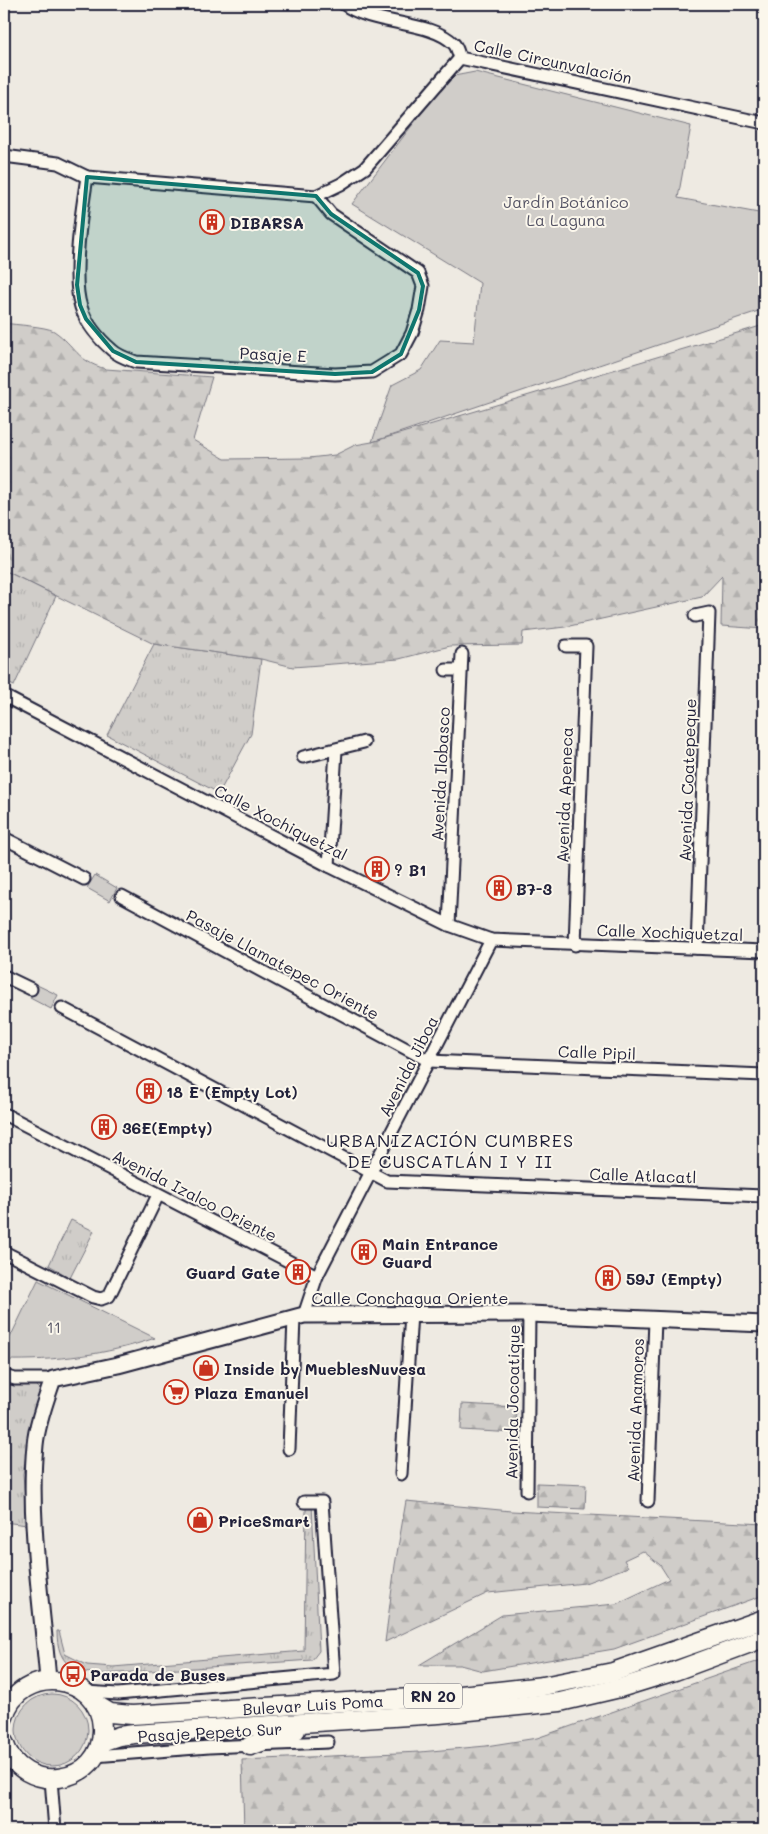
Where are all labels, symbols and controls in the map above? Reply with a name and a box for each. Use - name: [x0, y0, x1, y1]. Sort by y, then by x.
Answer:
- street label: Calle Circunvalación: [472, 34, 634, 88]
- park label: Jardín Botánico La Laguna: [503, 191, 629, 230]
- building icon: DIBARSA: [199, 209, 225, 235]
- place label: DIBARSA: [230, 212, 304, 233]
- street label: Pasaje E: [239, 342, 307, 366]
- street label: Avenida Coatepeque: [674, 698, 700, 862]
- street label: Avenida Ilobasco: [426, 706, 454, 842]
- street label: Avenida Apeneca: [551, 727, 577, 863]
- street label: Calle Xochiquetzal: [211, 779, 351, 865]
- building icon: ? B1: [364, 856, 390, 882]
- place label: ? B1: [394, 859, 426, 880]
- building icon: B7-3: [486, 875, 512, 901]
- place label: B7-3: [516, 878, 552, 899]
- street label: Pasaje Llamatepec Oriente: [183, 904, 383, 1024]
- street label: Calle Xochiquetzal: [596, 919, 744, 945]
- street label: Avenida Jiboa: [374, 1012, 442, 1120]
- street label: Calle Pipil: [558, 1040, 636, 1064]
- building icon: 18 E (Empty Lot): [136, 1078, 162, 1104]
- place label: 18 E (Empty Lot): [166, 1081, 298, 1102]
- building icon: 36E(Empty): [91, 1114, 117, 1140]
- place label: 36E(Empty): [122, 1117, 212, 1138]
- district label: URBANIZACIÓN CUMBRES DE CUSCATLÁN I Y II: [326, 1128, 574, 1173]
- street label: Avenida Izalco Oriente: [109, 1144, 281, 1246]
- street label: Calle Atlacatl: [589, 1163, 697, 1187]
- place label: Main Entrance Guard: [382, 1233, 498, 1272]
- building icon: Main Entrance Guard: [351, 1239, 377, 1265]
- building icon: Guard Gate: [285, 1259, 311, 1285]
- place label: Guard Gate: [186, 1262, 280, 1283]
- building icon: 59J (Empty): [595, 1265, 621, 1291]
- place label: 59J (Empty): [626, 1268, 722, 1289]
- street label: Calle Conchagua Oriente: [311, 1287, 509, 1308]
- park label: 11: [47, 1316, 61, 1337]
- street label: Avenida Jocoatique: [500, 1324, 524, 1480]
- street label: Avenida Anamoros: [622, 1338, 648, 1482]
- shop icon: Inside by MueblesNuvesa: [193, 1355, 219, 1381]
- place label: Inside by MueblesNuvesa: [224, 1358, 426, 1379]
- supermarket icon: Plaza Emanuel: [163, 1379, 189, 1405]
- place label: Plaza Emanuel: [194, 1382, 309, 1403]
- shop icon: PriceSmart: [187, 1507, 213, 1533]
- place label: PriceSmart: [218, 1510, 310, 1531]
- bus stop icon: Parada de Buses: [60, 1661, 86, 1687]
- place label: Parada de Buses: [90, 1664, 226, 1685]
- road number: RN 20: [404, 1684, 462, 1708]
- street label: Bulevar Luis Poma: [242, 1689, 384, 1719]
- street label: Pasaje Pepeto Sur: [137, 1718, 283, 1746]

